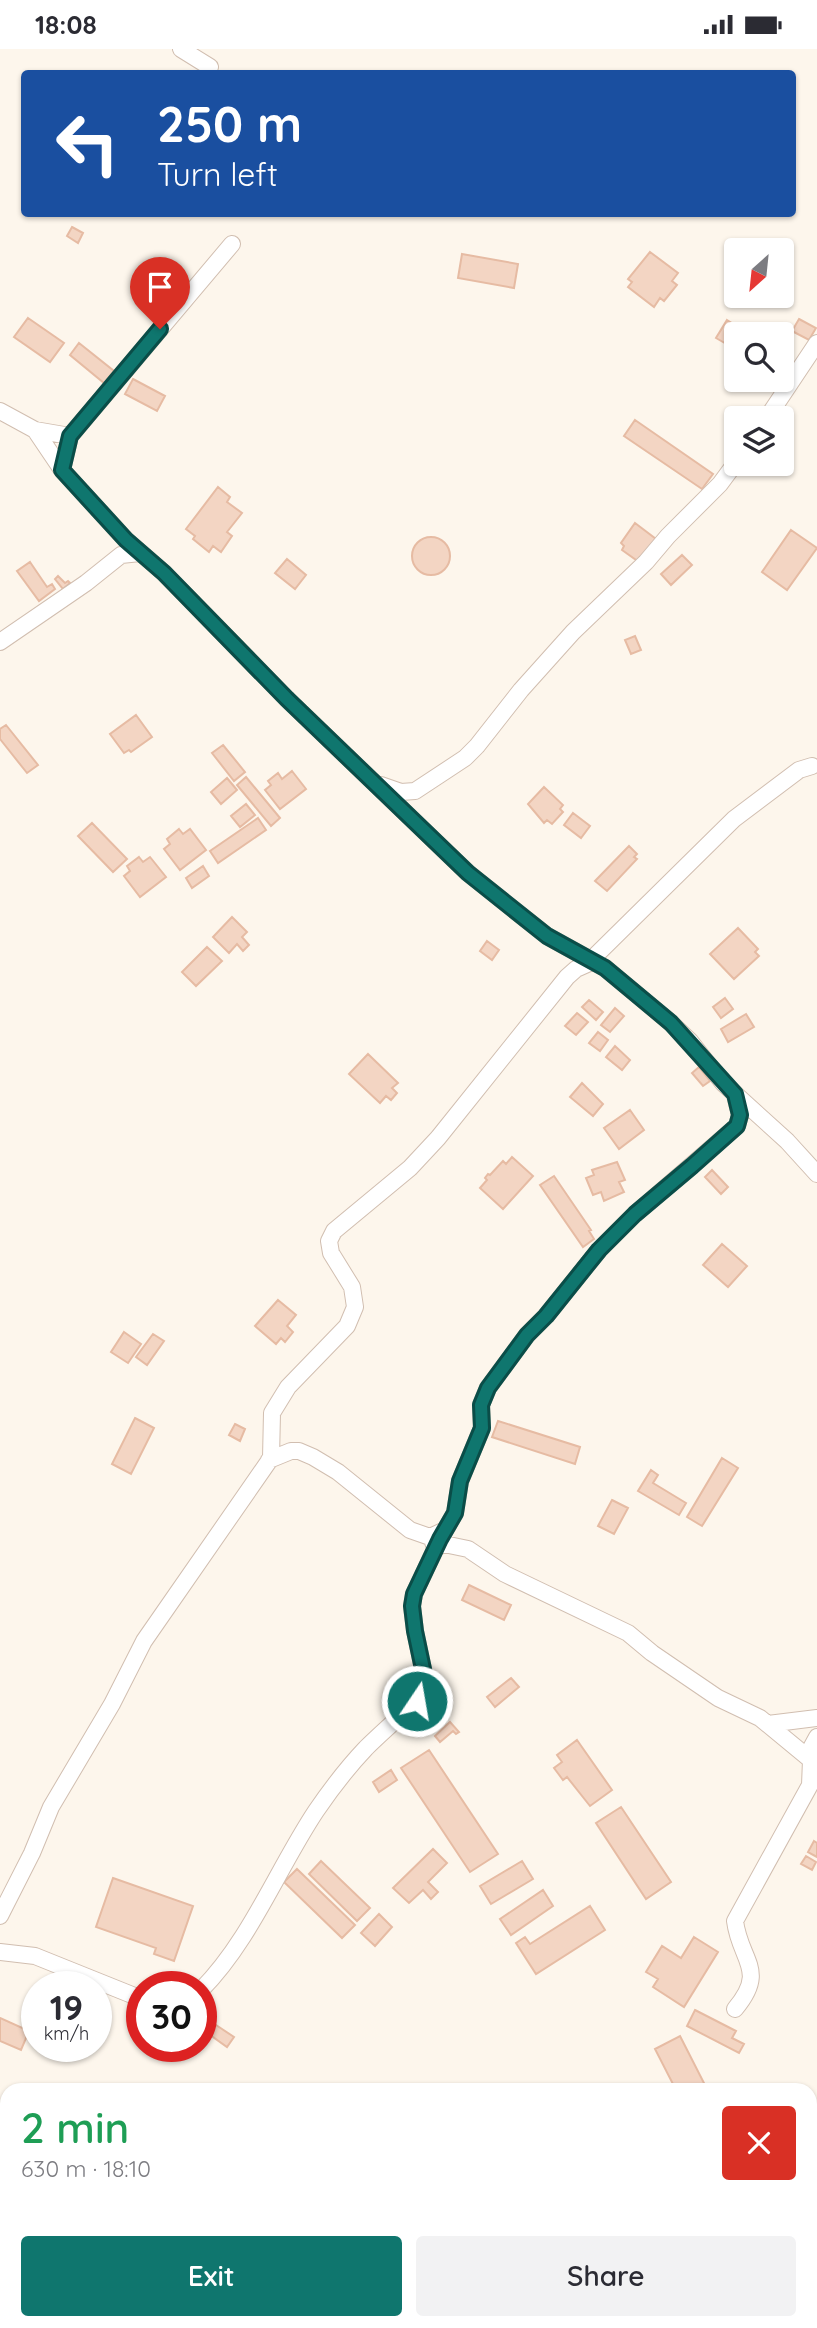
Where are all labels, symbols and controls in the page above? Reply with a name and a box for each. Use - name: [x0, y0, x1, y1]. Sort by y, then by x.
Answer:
- text: 18:08: [35, 8, 97, 41]
- text: 250 m: [157, 93, 302, 154]
- icon: left: [42, 98, 133, 189]
- text: Turn left: [157, 154, 278, 194]
- north arrow: [724, 238, 794, 308]
- map controls: [724, 238, 794, 476]
- pin: [130, 257, 190, 329]
- icon: arrive: [141, 268, 179, 306]
- button: search: [724, 322, 794, 392]
- button: layers: [724, 406, 794, 476]
- position arrow: [380, 1664, 454, 1738]
- speed limit sign: 30: [126, 1971, 217, 2062]
- text: 19: [50, 1985, 83, 2029]
- text: km/h: [44, 2022, 89, 2045]
- text: 2 min: [21, 2101, 129, 2154]
- button: close: [722, 2106, 796, 2180]
- text: 630 m · 18:10: [21, 2154, 151, 2183]
- button: Exit: [21, 2236, 402, 2316]
- button: Share: [416, 2236, 796, 2316]

